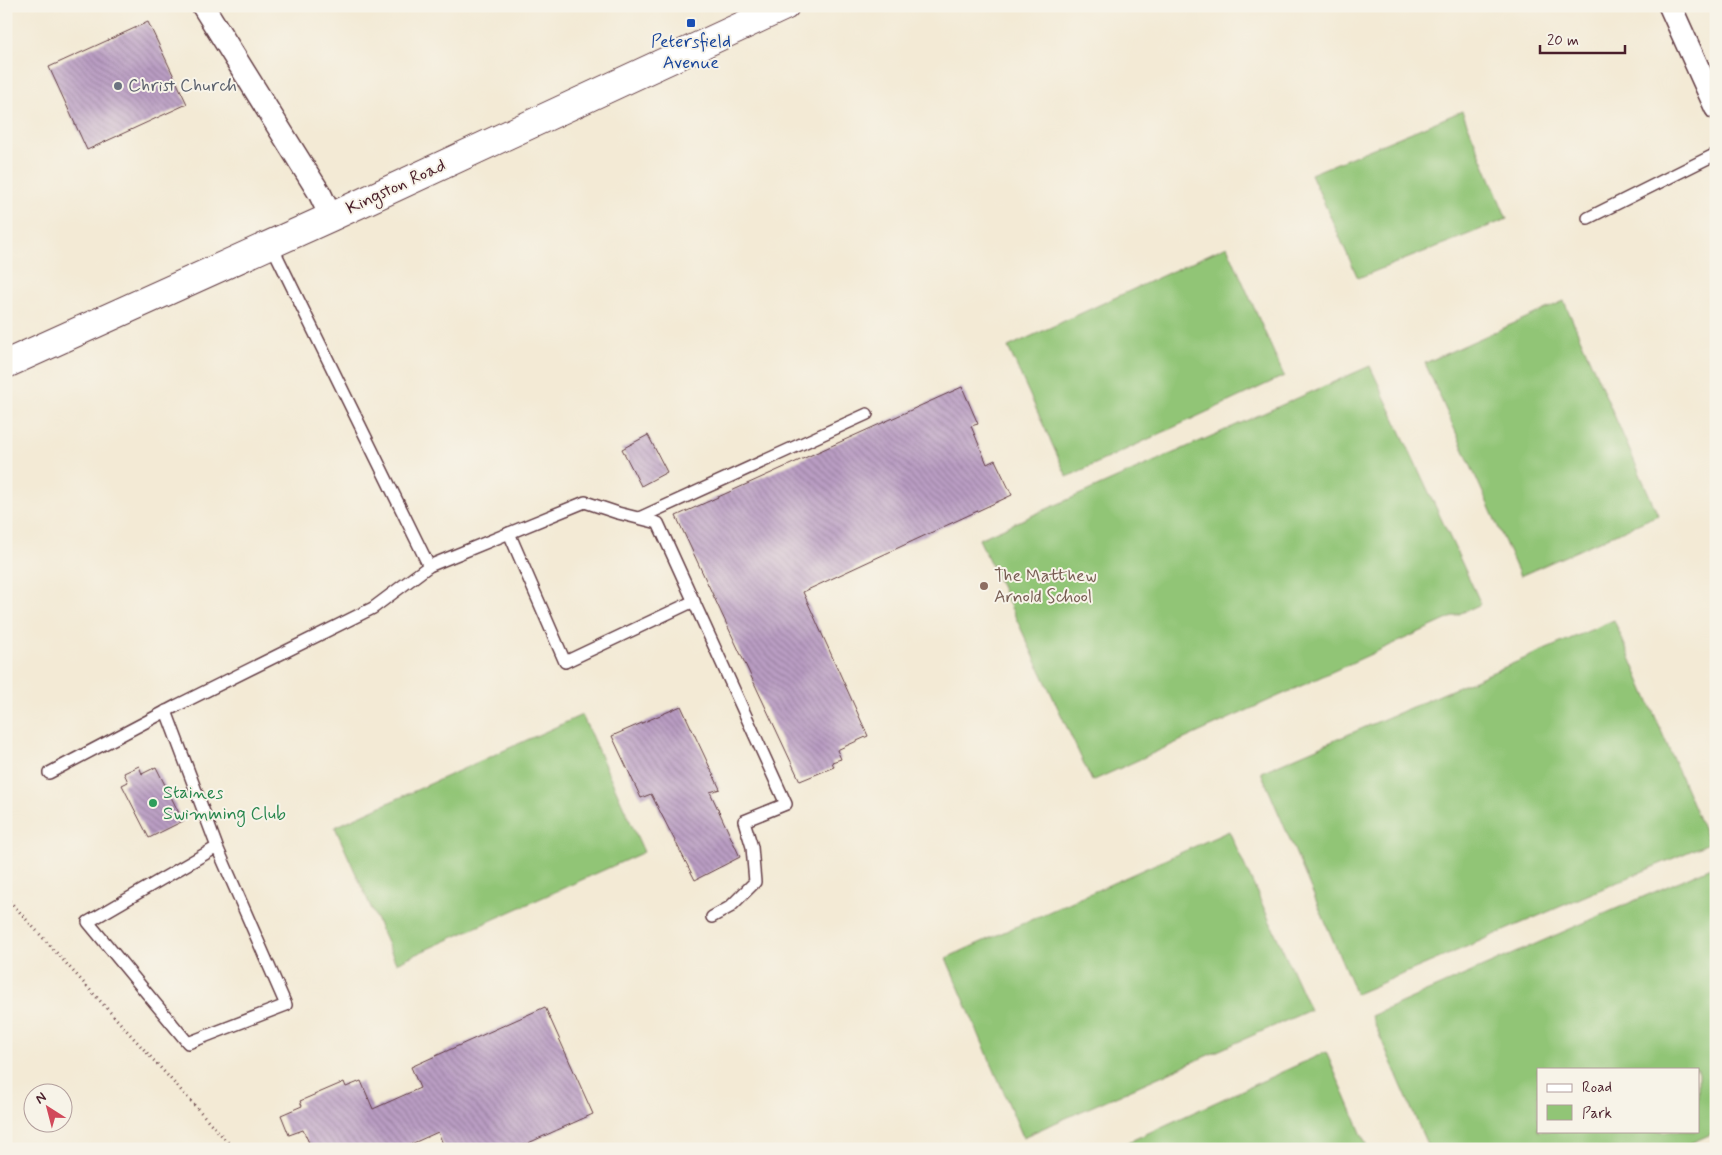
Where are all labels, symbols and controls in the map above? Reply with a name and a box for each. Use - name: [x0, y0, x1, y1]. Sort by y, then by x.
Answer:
- marker: Petersfield Avenue: [685, 17, 697, 29]
- scale bar: [1540, 22, 1624, 54]
- place label: Petersfield Avenue: [651, 30, 731, 75]
- text: 20 m: [1547, 31, 1579, 51]
- place label: Christ Church: [128, 74, 237, 98]
- marker: Christ Church: [112, 80, 124, 92]
- street label: Kingston Road: [342, 153, 450, 221]
- place label: The Matthew Arnold School: [994, 564, 1097, 609]
- marker: The Matthew Arnold School: [978, 580, 990, 592]
- place label: Staines Swimming Club: [163, 781, 286, 827]
- marker: Staines Swimming Club: [147, 797, 159, 809]
- legend: [1537, 1068, 1700, 1132]
- text: Road: [1582, 1078, 1612, 1098]
- north arrow: [22, 1082, 72, 1132]
- text: N: [32, 1088, 50, 1108]
- text: Park: [1582, 1104, 1612, 1124]

